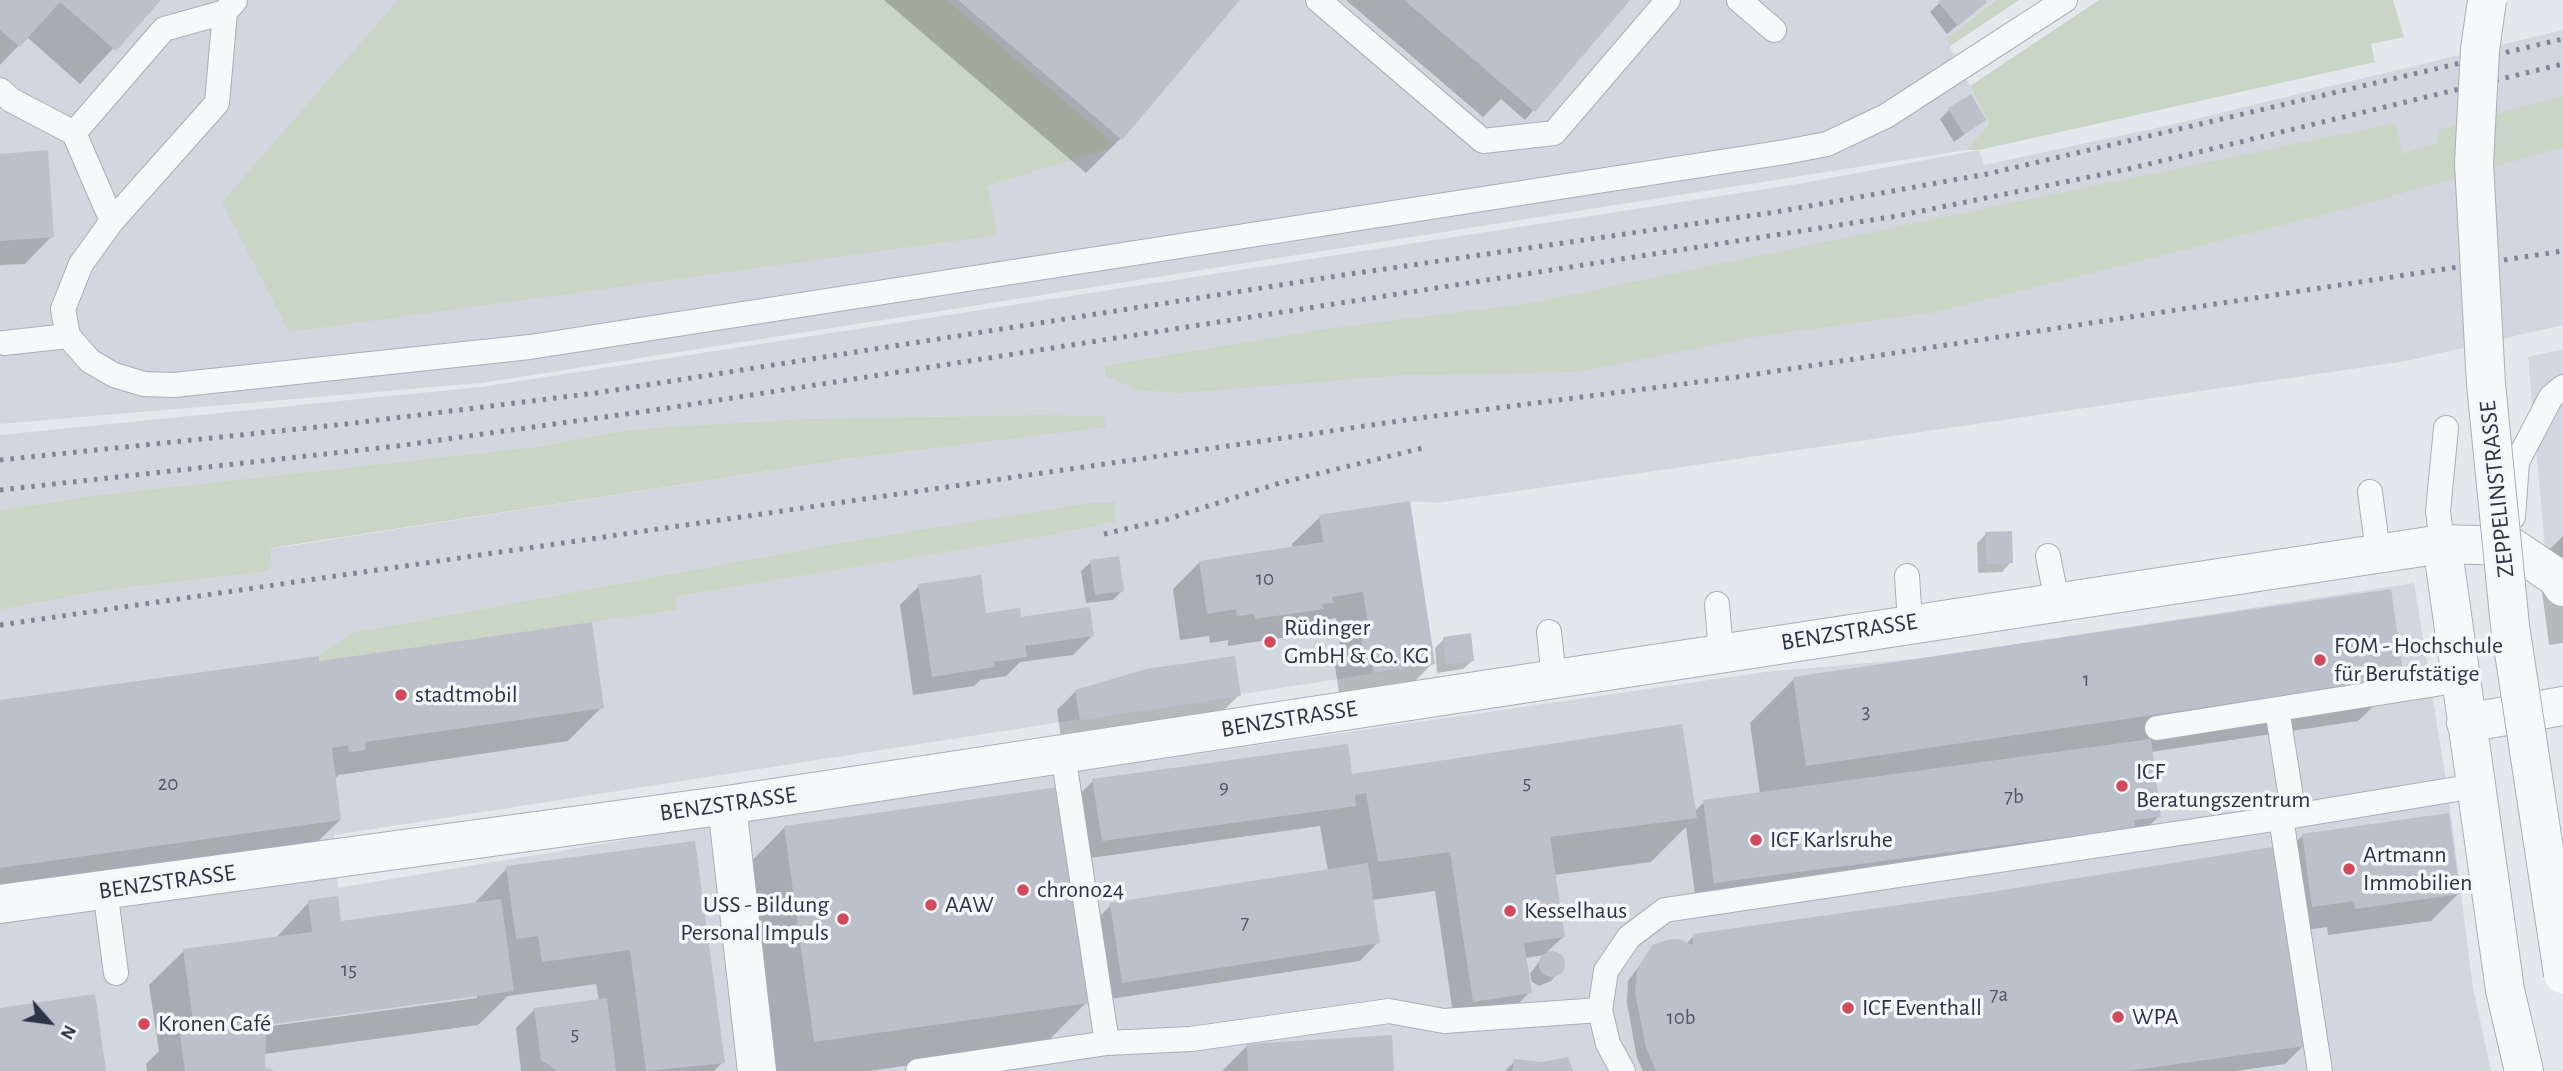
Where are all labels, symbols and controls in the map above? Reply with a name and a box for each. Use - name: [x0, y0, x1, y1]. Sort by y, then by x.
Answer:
- street label: ZEPPELINSTRASSE: [2473, 399, 2521, 579]
- house number: 10: [1256, 566, 1274, 592]
- street label: BENZSTRASSE: [1779, 607, 1919, 657]
- place label: Rüdinger GmbH & Co. KG: [1284, 614, 1429, 670]
- place label: FOM - Hochschule für Berufstätige: [2334, 632, 2503, 688]
- marker: Rüdinger GmbH & Co. KG: [1262, 634, 1278, 650]
- marker: FOM - Hochschule für Berufstätige: [2312, 652, 2328, 668]
- house number: 1: [2082, 667, 2090, 693]
- place label: stadtmobil: [415, 681, 518, 709]
- marker: stadtmobil: [393, 687, 409, 703]
- street label: BENZSTRASSE: [1219, 694, 1359, 744]
- house number: 3: [1862, 699, 1870, 725]
- place label: ICF Beratungszentrum: [2136, 758, 2311, 814]
- house number: 5: [1523, 770, 1531, 796]
- house number: 20: [158, 771, 178, 797]
- house number: 9: [1219, 774, 1229, 800]
- marker: ICF Beratungszentrum: [2114, 778, 2130, 794]
- street label: BENZSTRASSE: [658, 780, 798, 828]
- house number: 7b: [2004, 784, 2024, 810]
- place label: ICF Karlsruhe: [1770, 826, 1893, 854]
- marker: ICF Karlsruhe: [1748, 832, 1764, 848]
- place label: Artmann Immobilien: [2363, 841, 2472, 897]
- street label: BENZSTRASSE: [97, 858, 237, 906]
- marker: Artmann Immobilien: [2341, 861, 2357, 877]
- place label: chrono24: [1037, 876, 1124, 904]
- marker: chrono24: [1015, 882, 1031, 898]
- place label: USS - Bildung Personal Impuls: [680, 891, 829, 947]
- place label: AAW: [945, 891, 994, 919]
- marker: AAW: [923, 897, 939, 913]
- place label: Kesselhaus: [1524, 897, 1627, 925]
- marker: Kesselhaus: [1502, 903, 1518, 919]
- house number: 7: [1241, 910, 1249, 936]
- marker: USS - Bildung Personal Impuls: [835, 911, 851, 927]
- house number: 15: [341, 957, 357, 983]
- house number: 7a: [1990, 982, 2008, 1008]
- north arrow: [14, 987, 84, 1057]
- place label: ICF Eventhall: [1862, 994, 1982, 1022]
- marker: ICF Eventhall: [1840, 1000, 1856, 1016]
- place label: WPA: [2132, 1003, 2179, 1031]
- house number: 10b: [1666, 1005, 1696, 1031]
- marker: WPA: [2110, 1009, 2126, 1025]
- place label: Kronen Café: [158, 1010, 271, 1038]
- marker: Kronen Café: [136, 1016, 152, 1032]
- house number: 5: [571, 1021, 579, 1047]
- text: N: [56, 1022, 79, 1042]

